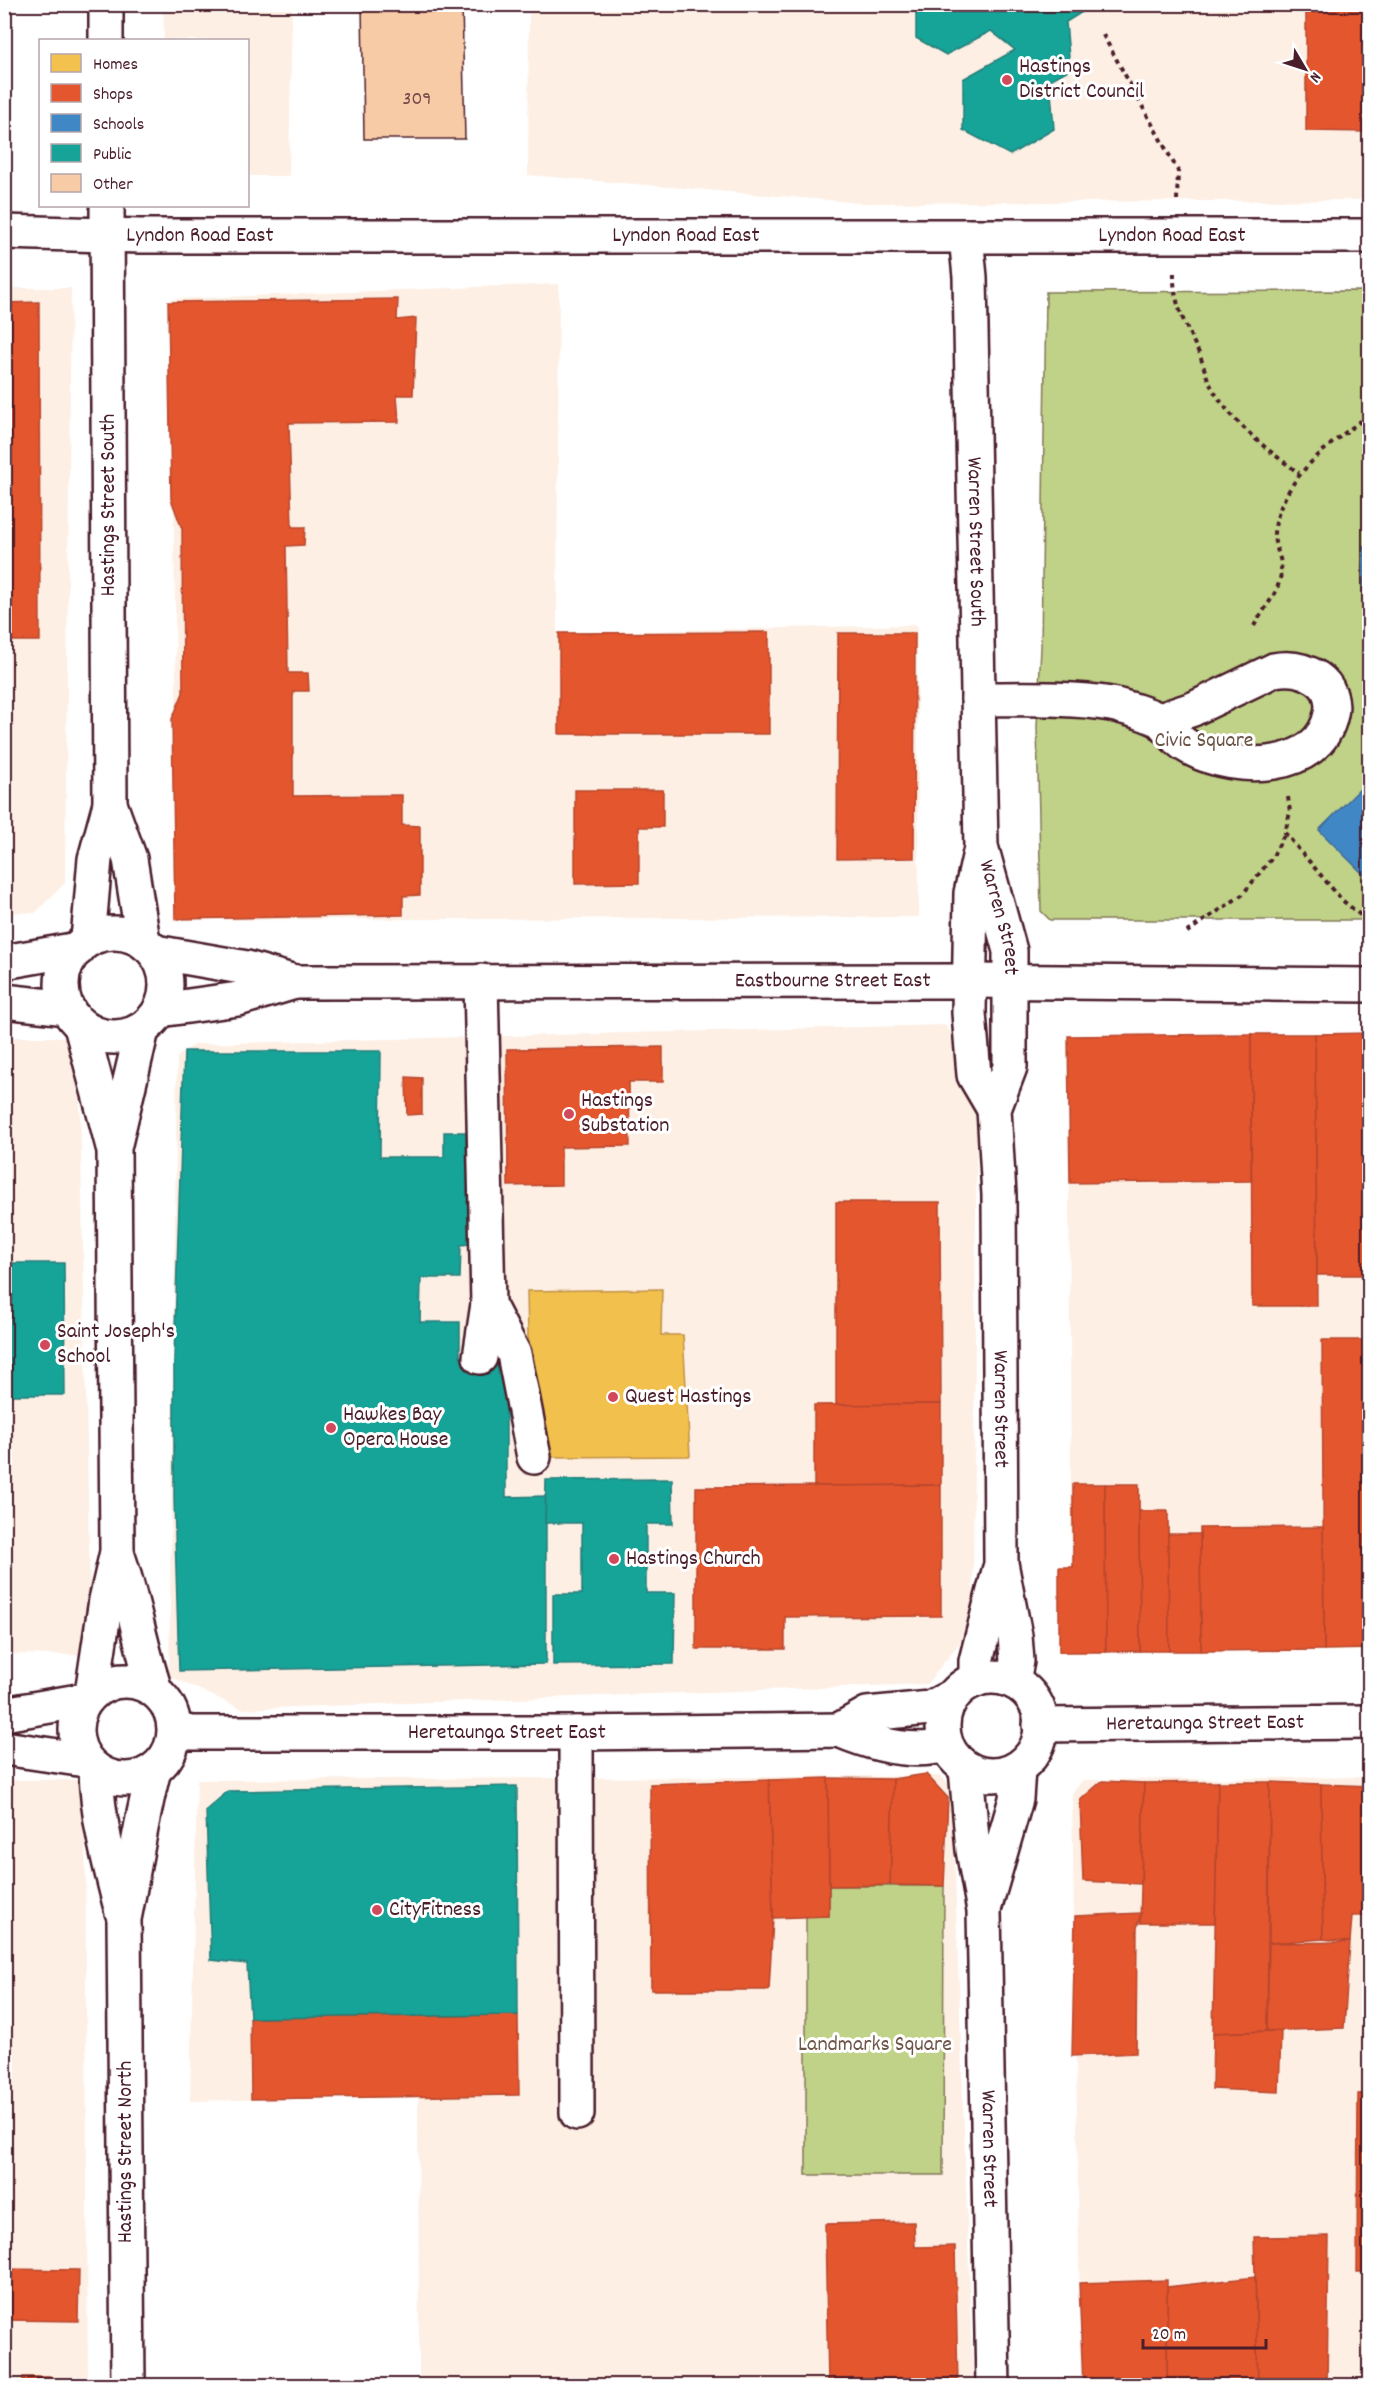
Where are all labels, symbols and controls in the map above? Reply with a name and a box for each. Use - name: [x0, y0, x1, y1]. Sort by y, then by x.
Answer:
- legend: [39, 39, 249, 207]
- north arrow: [1275, 39, 1335, 99]
- place label: Hastings District Council: [1019, 52, 1144, 108]
- text: Homes: [93, 53, 138, 78]
- text: N: [1303, 67, 1326, 87]
- marker: Hastings District Council: [1000, 73, 1014, 87]
- text: Shops: [93, 83, 133, 108]
- house number: 309: [403, 86, 431, 114]
- text: Schools: [93, 113, 144, 138]
- text: Public: [93, 143, 132, 168]
- text: Other: [93, 173, 133, 198]
- street label: Lyndon Road East: [126, 220, 274, 252]
- street label: Lyndon Road East: [612, 221, 760, 252]
- street label: Lyndon Road East: [1098, 221, 1246, 252]
- street label: Hastings Street South: [94, 414, 125, 596]
- street label: Warren Street South: [958, 456, 992, 627]
- park label: Civic Square: [1154, 726, 1254, 757]
- street label: Warren Street: [970, 857, 1026, 975]
- street label: Eastbourne Street East: [735, 966, 931, 997]
- place label: Hastings Substation: [581, 1086, 670, 1142]
- marker: Hastings Substation: [562, 1107, 576, 1121]
- place label: Saint Joseph's School: [57, 1317, 175, 1373]
- marker: Saint Joseph's School: [38, 1338, 52, 1352]
- street label: Warren Street: [984, 1350, 1016, 1468]
- place label: Quest Hastings: [625, 1382, 751, 1413]
- marker: Quest Hastings: [606, 1390, 620, 1404]
- place label: Hawkes Bay Opera House: [343, 1400, 448, 1456]
- marker: Hawkes Bay Opera House: [324, 1421, 338, 1435]
- place label: Hastings Church: [626, 1544, 761, 1575]
- marker: Hastings Church: [607, 1552, 621, 1566]
- street label: Heretaunga Street East: [1106, 1707, 1304, 1740]
- street label: Heretaunga Street East: [408, 1717, 606, 1749]
- place label: CityFitness: [389, 1895, 481, 1926]
- marker: CityFitness: [370, 1903, 384, 1917]
- park label: Landmarks Square: [798, 2030, 952, 2061]
- street label: Hastings Street North: [111, 2061, 142, 2243]
- street label: Warren Street: [972, 2090, 1005, 2208]
- scale bar: [1143, 2312, 1266, 2350]
- text: 20 m: [1152, 2323, 1186, 2348]

